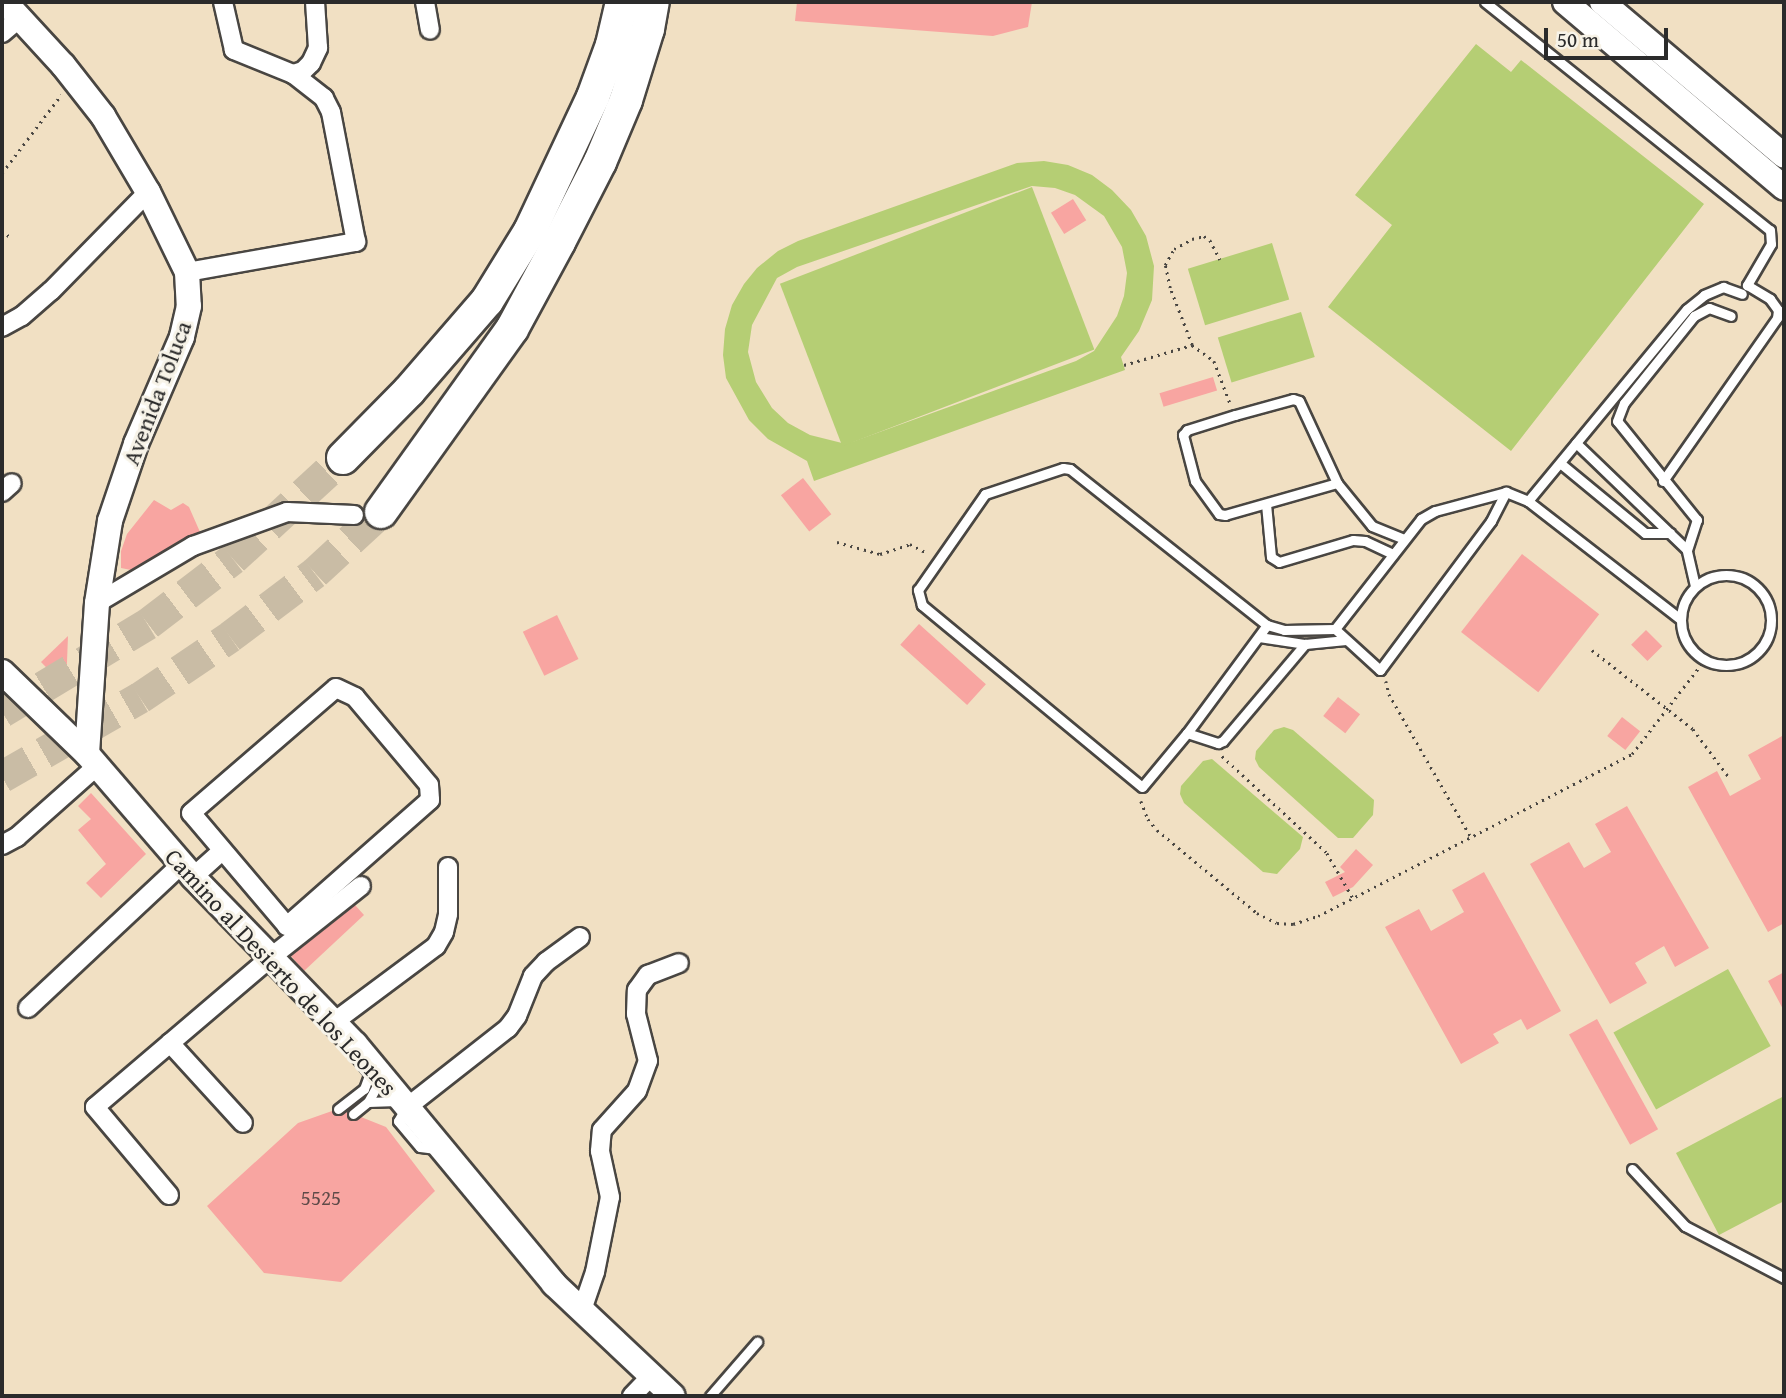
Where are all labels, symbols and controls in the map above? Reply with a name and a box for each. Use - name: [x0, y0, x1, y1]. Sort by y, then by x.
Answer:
- scale bar: [1548, 14, 1672, 58]
- text: 50 m: [1557, 24, 1599, 55]
- street label: Avenida Toluca: [116, 317, 198, 469]
- street label: Camino al Desierto de los Leones: [159, 843, 403, 1101]
- house number: 5525: [301, 1185, 341, 1211]

